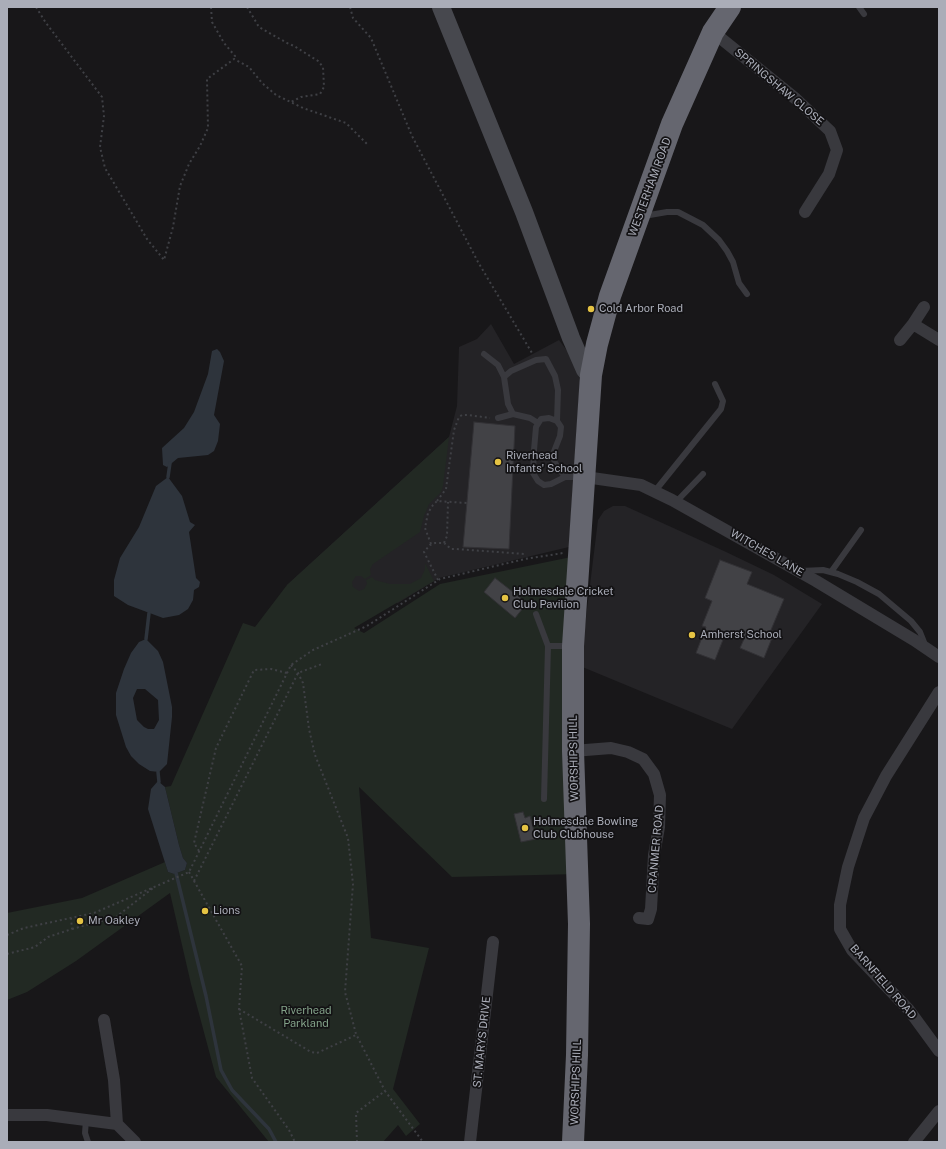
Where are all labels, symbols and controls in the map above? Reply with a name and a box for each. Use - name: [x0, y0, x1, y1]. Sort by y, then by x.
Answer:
- street label: SPRINGSHAW CLOSE: [732, 46, 826, 128]
- street label: WESTERHAM ROAD: [626, 136, 674, 238]
- place label: Cold Arbor Road: [599, 302, 683, 316]
- marker: Cold Arbor Road: [586, 304, 596, 314]
- place label: Riverhead Infants' School: [506, 449, 582, 475]
- marker: Riverhead Infants' School: [493, 457, 503, 467]
- street label: WITCHES LANE: [728, 527, 806, 579]
- place label: Holmesdale Cricket Club Pavilion: [513, 585, 613, 611]
- marker: Holmesdale Cricket Club Pavilion: [500, 593, 510, 603]
- place label: Amherst School: [700, 628, 782, 642]
- marker: Amherst School: [687, 630, 697, 640]
- street label: WORSHIPS HILL: [567, 715, 581, 801]
- street label: CRANMER ROAD: [646, 804, 666, 894]
- place label: Holmesdale Bowling Club Clubhouse: [533, 815, 638, 841]
- marker: Holmesdale Bowling Club Clubhouse: [520, 823, 530, 833]
- place label: Lions: [213, 904, 240, 918]
- marker: Lions: [200, 906, 210, 916]
- place label: Mr Oakley: [88, 914, 140, 928]
- marker: Mr Oakley: [75, 916, 85, 926]
- street label: BARNFIELD ROAD: [847, 942, 919, 1022]
- street label: ST. MARYS DRIVE: [471, 996, 493, 1088]
- park label: Riverhead Parkland: [280, 1004, 332, 1030]
- street label: WORSHIPS HILL: [568, 1039, 584, 1125]

